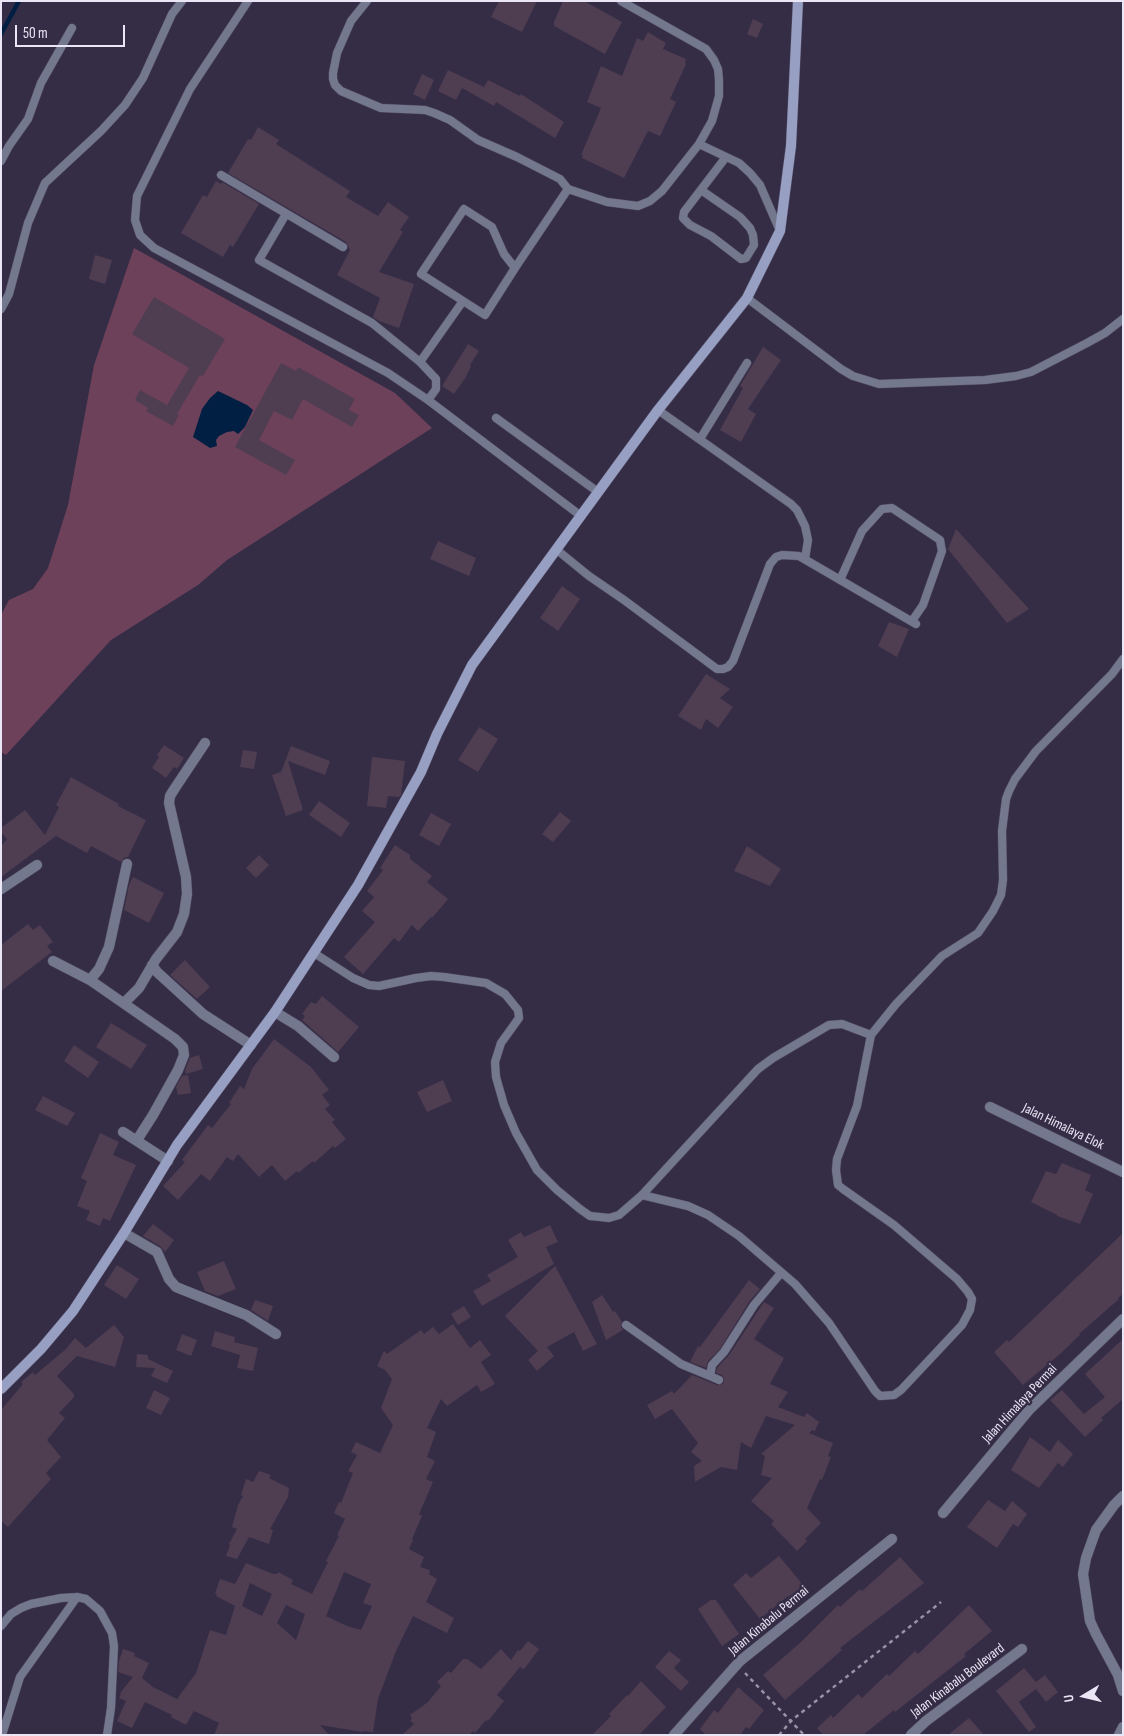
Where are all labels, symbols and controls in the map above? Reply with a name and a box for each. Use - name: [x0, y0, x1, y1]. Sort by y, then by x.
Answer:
- scale bar: [18, 15, 128, 47]
- text: 50 m: [23, 24, 48, 43]
- street label: Jalan Himalaya Elok: [1019, 1100, 1107, 1154]
- street label: Jalan Himalaya Permai: [979, 1361, 1061, 1447]
- street label: Jalan Kinabalu Permai: [726, 1583, 812, 1659]
- street label: Jalan Kinabalu Boulevard: [908, 1640, 1008, 1722]
- north arrow: [1059, 1671, 1109, 1721]
- text: U: [1060, 1693, 1078, 1703]

